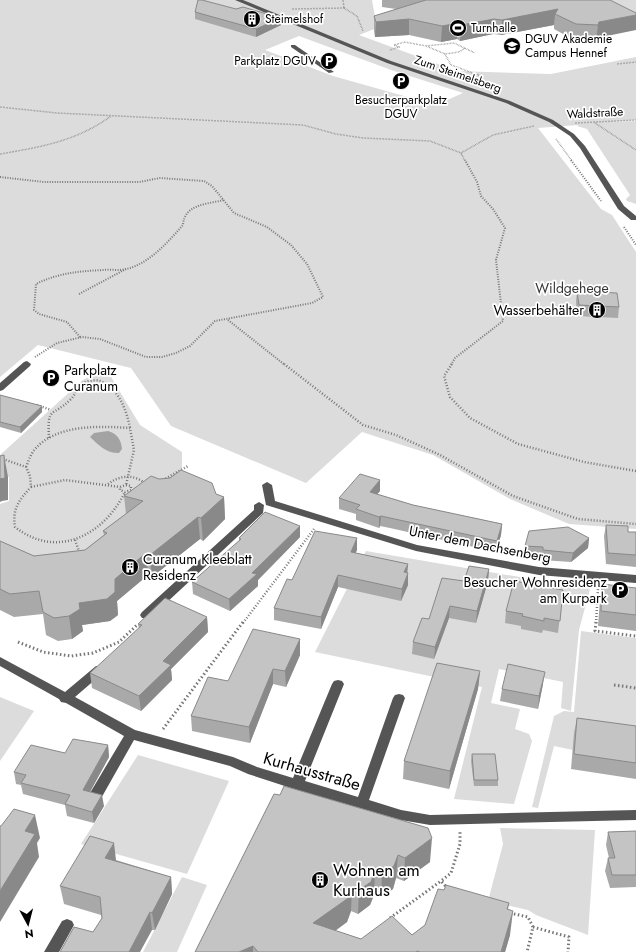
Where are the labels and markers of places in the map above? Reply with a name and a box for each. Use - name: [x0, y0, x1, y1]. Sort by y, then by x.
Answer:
- building icon: Steimelshof: [242, 9, 262, 29]
- place label: Steimelshof: [265, 10, 324, 28]
- sports icon: Turnhalle: [448, 18, 468, 38]
- place label: Turnhalle: [471, 19, 516, 37]
- place label: DGUV Akademie Campus Hennef: [525, 30, 612, 62]
- school or university icon: DGUV Akademie Campus Hennef: [502, 36, 522, 56]
- parking icon: Parkplatz DGUV: [319, 51, 339, 71]
- place label: Parkplatz DGUV: [234, 52, 316, 70]
- parking icon: Besucherparkplatz DGUV: [391, 71, 411, 91]
- place label: Besucherparkplatz DGUV: [355, 91, 448, 123]
- place label: Wasserbehälter: [494, 300, 584, 320]
- building icon: Wasserbehälter: [587, 300, 607, 320]
- place label: Parkplatz Curanum: [64, 360, 118, 396]
- parking icon: Parkplatz Curanum: [41, 368, 61, 388]
- place label: Curanum Kleeblatt Residenz: [143, 549, 252, 585]
- building icon: Curanum Kleeblatt Residenz: [120, 557, 140, 577]
- place label: Besucher Wohnresidenz am Kurpark: [464, 572, 608, 608]
- parking icon: Besucher Wohnresidenz am Kurpark: [610, 580, 630, 600]
- place label: Wohnen am Kurhaus: [333, 858, 420, 902]
- building icon: Wohnen am Kurhaus: [310, 870, 330, 890]

